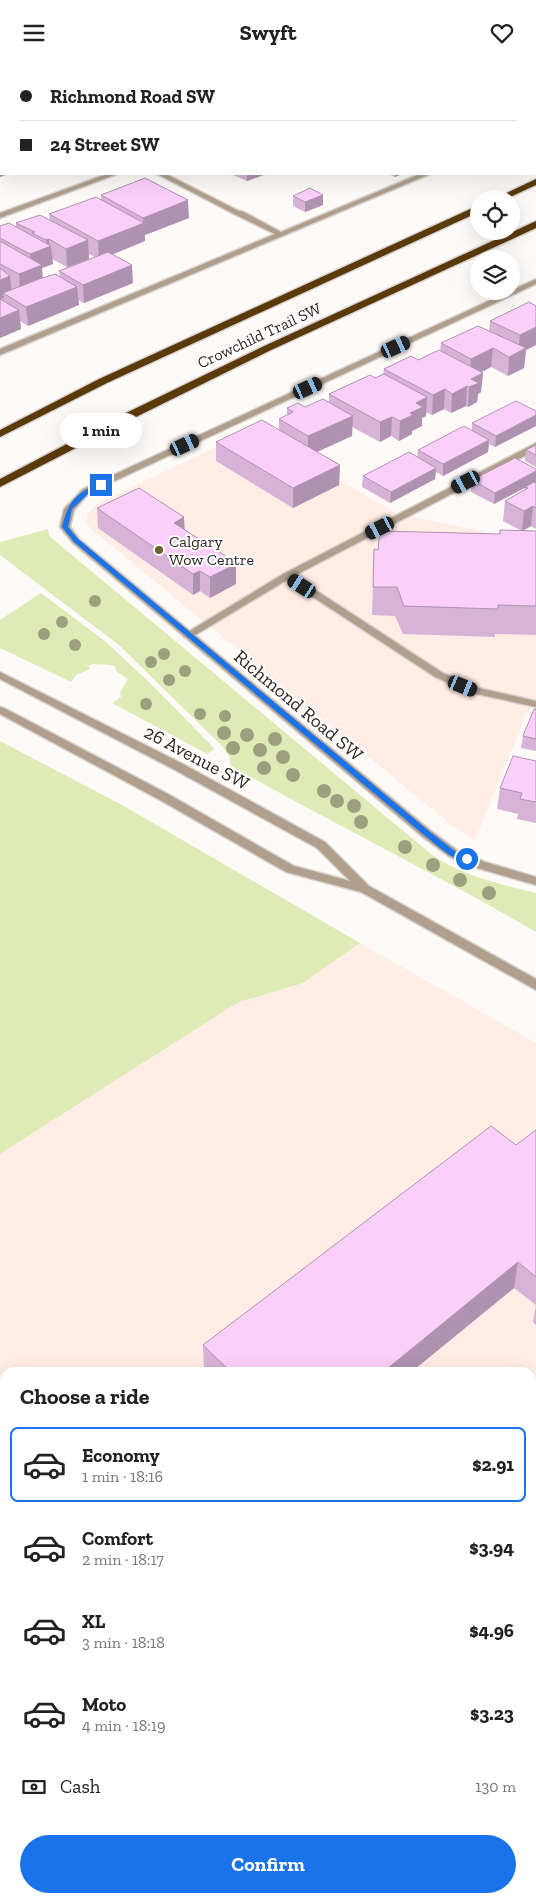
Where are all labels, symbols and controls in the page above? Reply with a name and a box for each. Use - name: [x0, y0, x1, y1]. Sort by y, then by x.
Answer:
- icon: menu: [20, 19, 48, 47]
- text: Swyft: [240, 19, 296, 46]
- icon: heart: [488, 19, 516, 47]
- text: Richmond Road SW: [50, 85, 215, 108]
- text: 24 Street SW: [50, 133, 160, 156]
- map controls: [470, 190, 520, 300]
- button: locate: [470, 190, 520, 240]
- button: layers: [470, 250, 520, 300]
- street label: Crowchild Trail SW: [194, 298, 324, 372]
- car: [379, 334, 412, 360]
- car: [291, 375, 324, 401]
- callout: 1 min: [60, 413, 142, 447]
- text: 1 min: [82, 421, 120, 440]
- car: [168, 432, 201, 458]
- car: [449, 468, 482, 496]
- route end: [90, 474, 112, 496]
- car: [363, 515, 396, 541]
- place label: Calgary Wow Centre: [169, 532, 254, 569]
- marker: Calgary Wow Centre: [153, 544, 165, 556]
- car: [285, 572, 318, 600]
- street label: Richmond Road SW: [230, 645, 368, 766]
- car: [446, 673, 479, 699]
- street label: 26 Avenue SW: [140, 720, 254, 795]
- route start: [456, 848, 478, 870]
- text: Choose a ride: [20, 1383, 150, 1410]
- icon: car: [22, 1442, 67, 1487]
- text: Economy: [82, 1444, 160, 1467]
- text: $2.91: [472, 1453, 514, 1476]
- text: 1 min · 18:16: [82, 1467, 163, 1486]
- icon: car: [22, 1525, 67, 1570]
- text: Comfort: [82, 1527, 153, 1550]
- text: $3.94: [469, 1536, 514, 1559]
- text: 2 min · 18:17: [82, 1550, 164, 1569]
- icon: car: [22, 1608, 67, 1653]
- text: XL: [82, 1610, 105, 1633]
- text: $4.96: [469, 1619, 514, 1642]
- text: 3 min · 18:18: [82, 1633, 165, 1652]
- icon: car: [22, 1691, 67, 1736]
- text: Moto: [82, 1693, 126, 1716]
- text: $3.23: [470, 1702, 514, 1725]
- text: 4 min · 18:19: [82, 1716, 166, 1735]
- icon: cash: [20, 1773, 48, 1801]
- text: Cash: [60, 1775, 100, 1798]
- text: 130 m: [475, 1777, 516, 1796]
- button: Confirm: [20, 1835, 516, 1893]

